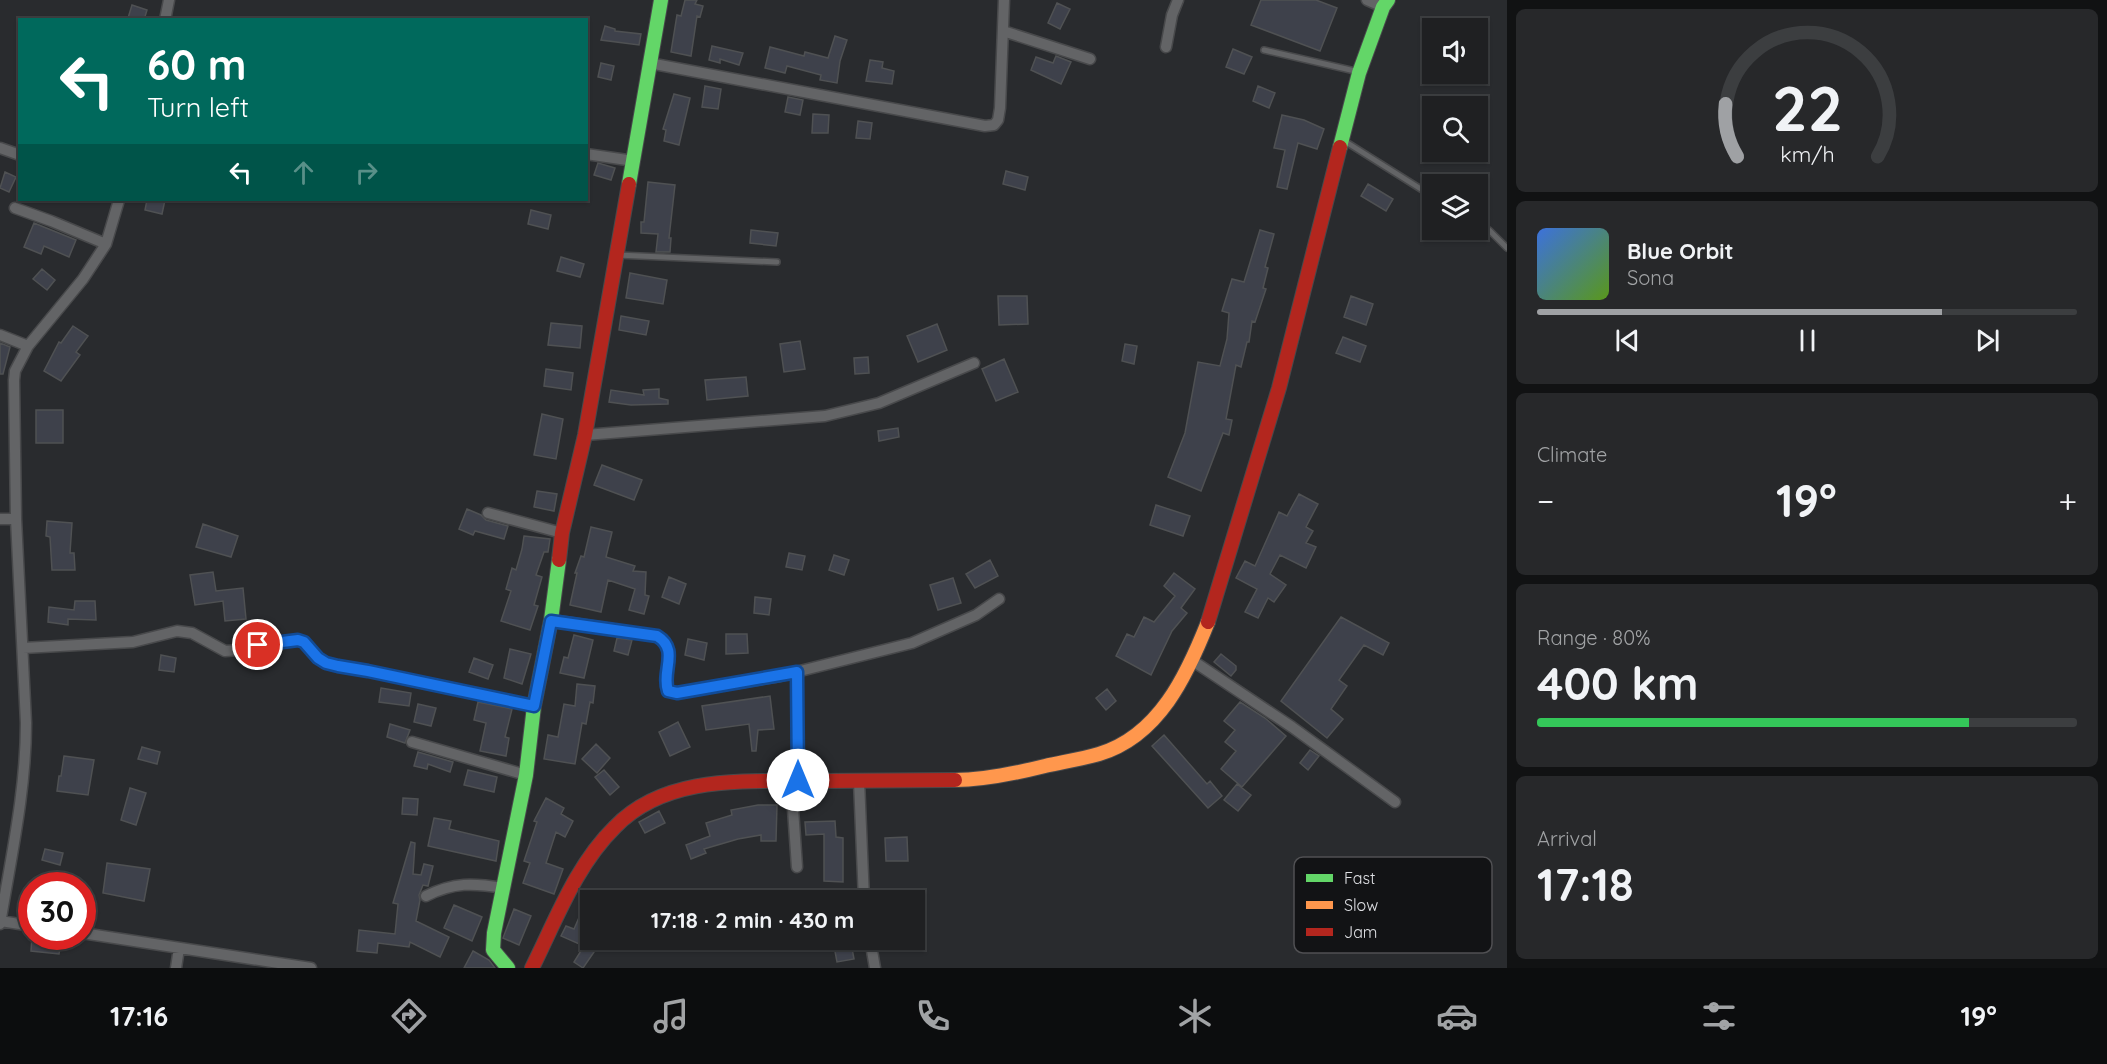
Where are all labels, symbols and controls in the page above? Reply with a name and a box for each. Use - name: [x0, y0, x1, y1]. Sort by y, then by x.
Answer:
- map controls: [1422, 18, 1488, 240]
- button: sound: [1422, 18, 1488, 84]
- text: 60 m: [147, 38, 247, 91]
- icon: left: [48, 42, 126, 120]
- text: 22: [1771, 70, 1843, 148]
- text: Turn left: [147, 90, 249, 124]
- button: search: [1422, 96, 1488, 162]
- text: km/h: [1780, 142, 1834, 168]
- icon: left: [224, 156, 257, 189]
- icon: ahead: [287, 156, 320, 189]
- icon: right: [350, 156, 383, 189]
- button: layers: [1422, 174, 1488, 240]
- text: Blue Orbit: [1627, 237, 1733, 265]
- text: Sona: [1627, 265, 1674, 290]
- icon: previous: [1611, 324, 1644, 357]
- icon: pause: [1791, 324, 1824, 357]
- icon: next: [1971, 324, 2004, 357]
- text: Climate: [1537, 442, 1607, 467]
- text: 19°: [1776, 472, 1837, 528]
- text: −: [1537, 480, 1554, 521]
- text: +: [2058, 480, 2077, 521]
- pin: [232, 619, 283, 670]
- text: Range · 80%: [1537, 625, 1651, 650]
- icon: arrive: [241, 628, 274, 661]
- text: 400 km: [1537, 655, 1698, 711]
- position arrow: [766, 748, 830, 812]
- text: Arrival: [1537, 826, 1597, 851]
- text: 17:18: [1537, 856, 1634, 912]
- legend: [1294, 857, 1492, 953]
- text: Fast: [1344, 868, 1375, 888]
- speed limit sign: 30: [18, 872, 96, 950]
- text: Slow: [1344, 895, 1378, 915]
- text: 17:18 · 2 min · 430 m: [651, 906, 854, 934]
- text: Jam: [1344, 922, 1377, 942]
- icon: directions: [388, 995, 430, 1037]
- icon: music: [650, 995, 692, 1037]
- icon: phone: [912, 995, 954, 1037]
- icon: climate: [1174, 995, 1216, 1037]
- icon: car: [1436, 995, 1478, 1037]
- icon: filters: [1698, 995, 1740, 1037]
- text: 17:16: [110, 999, 168, 1033]
- text: 19°: [1960, 999, 1997, 1033]

